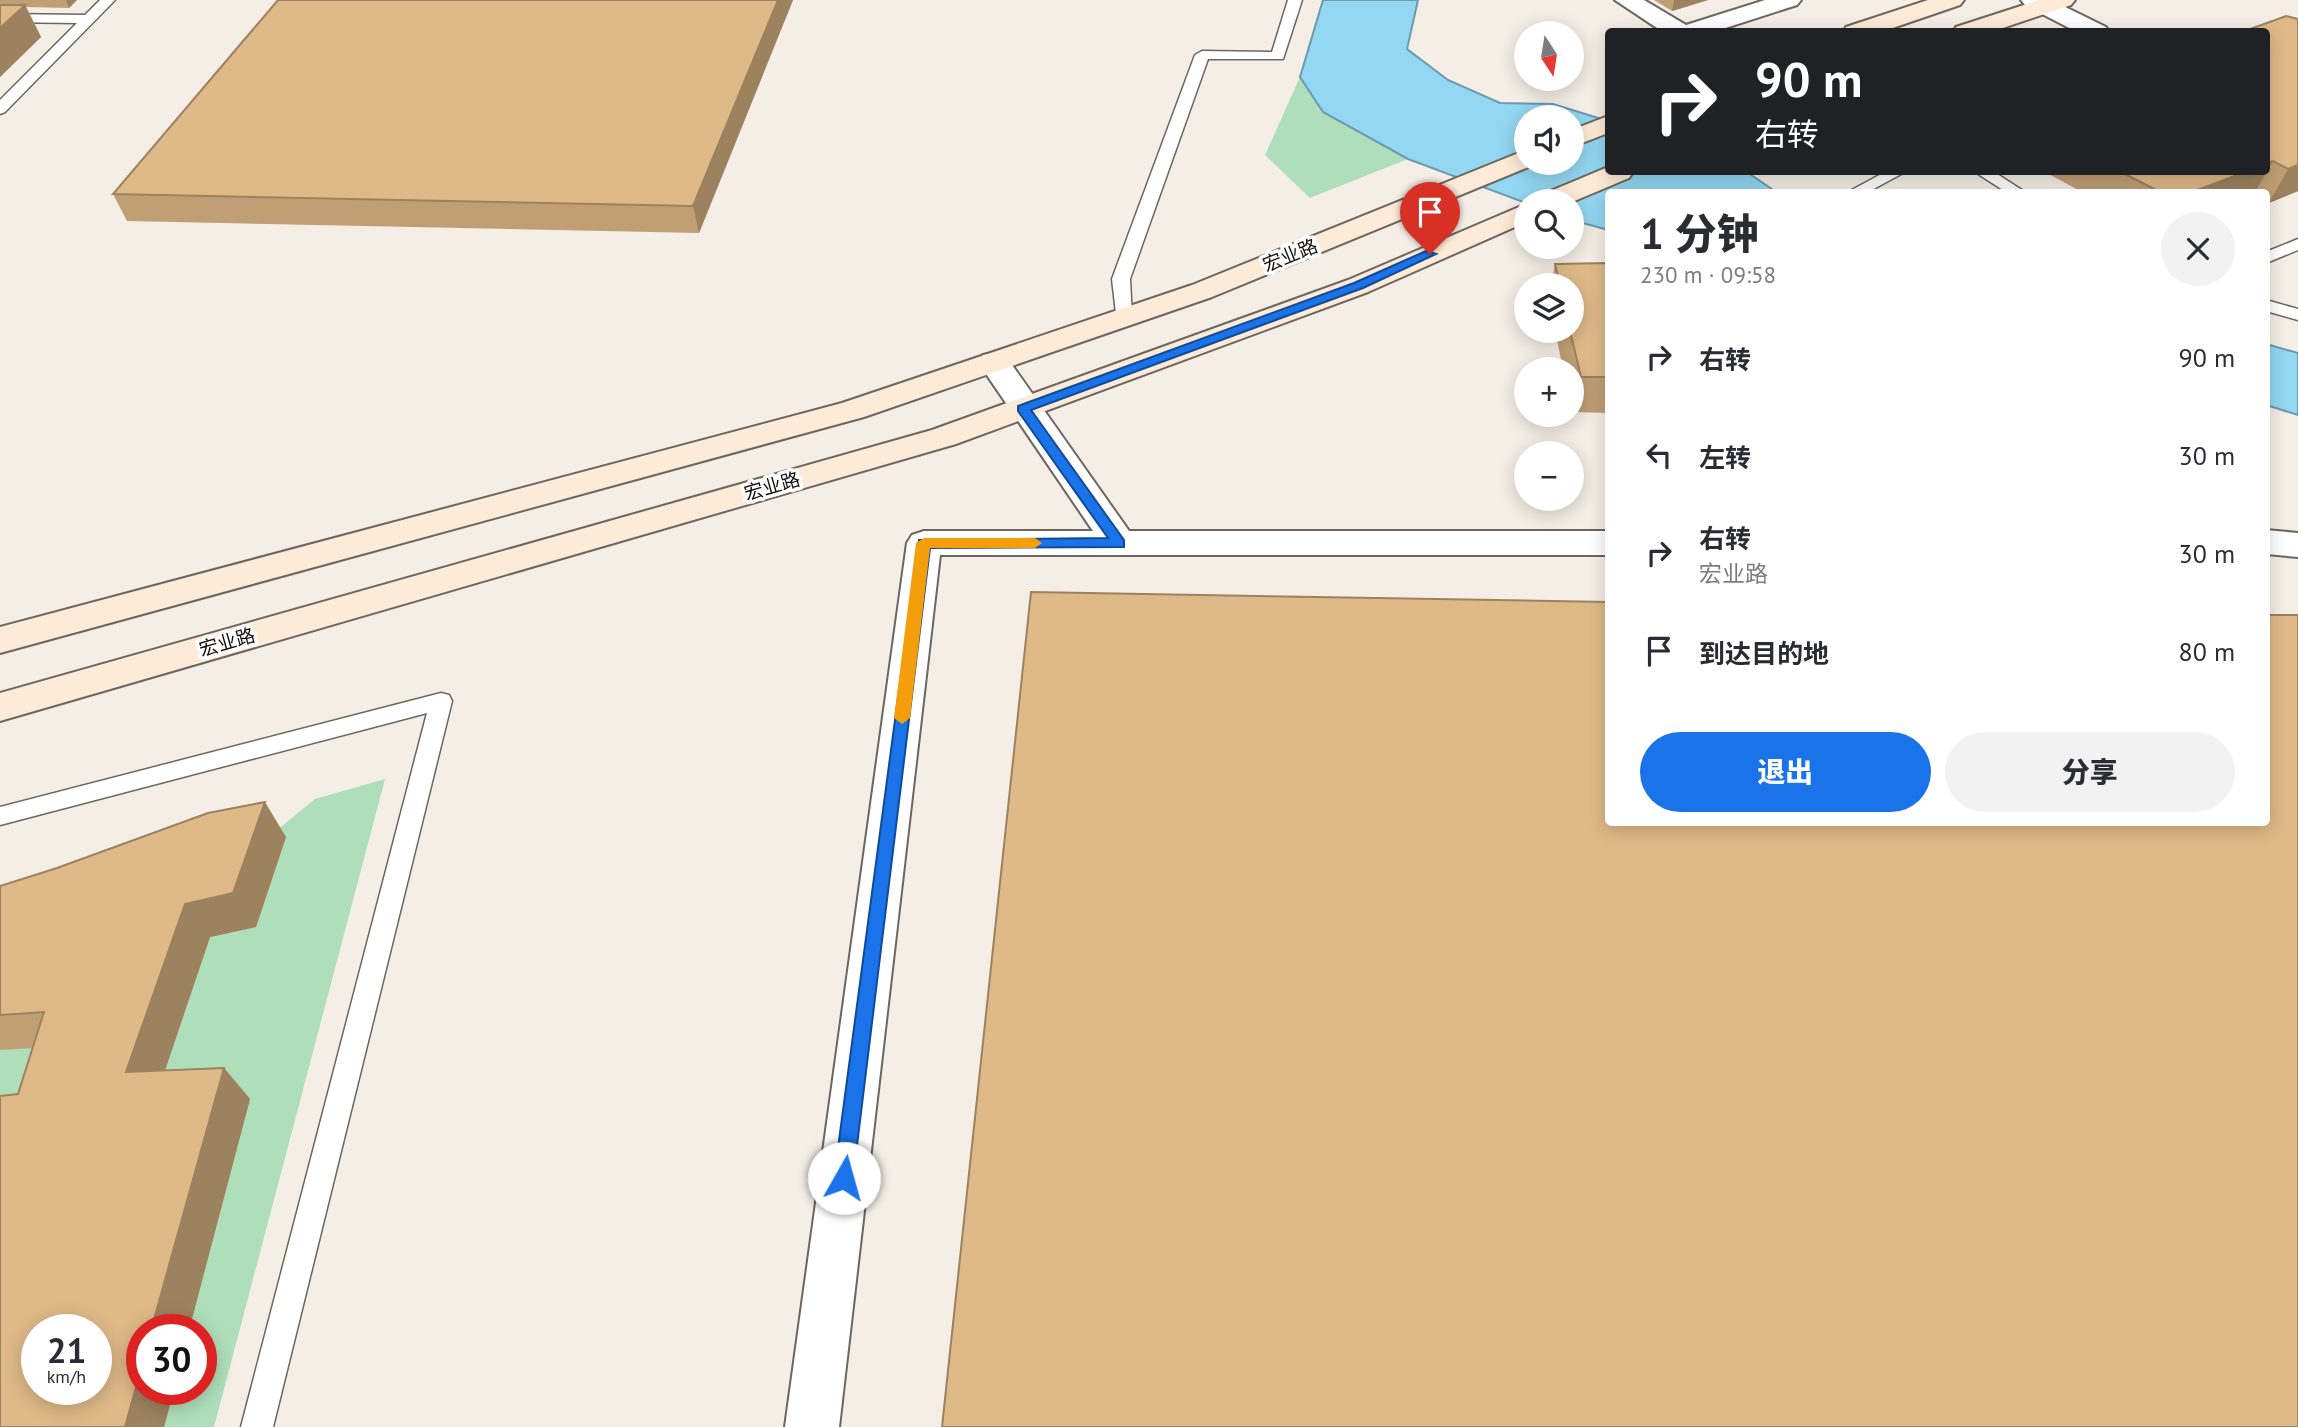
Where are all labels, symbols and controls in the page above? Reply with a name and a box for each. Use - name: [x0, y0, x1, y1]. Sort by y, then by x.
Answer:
- north arrow: [1514, 21, 1584, 91]
- map controls: [1514, 21, 1584, 511]
- text: 90 m: [1755, 47, 1862, 111]
- icon: right: [1640, 56, 1731, 147]
- button: sound: [1514, 105, 1584, 175]
- text: 右转: [1755, 113, 1819, 155]
- pin: [1400, 182, 1460, 254]
- button: search: [1514, 189, 1584, 259]
- icon: arrive: [1411, 193, 1449, 231]
- text: 1 分钟: [1640, 206, 1758, 261]
- button: close: [2161, 212, 2235, 286]
- street label: 宏业路: [1259, 233, 1321, 277]
- text: 230 m · 09:58: [1640, 260, 1776, 289]
- button: layers: [1514, 273, 1584, 343]
- icon: right: [1640, 338, 1678, 376]
- text: 90 m: [2179, 341, 2235, 374]
- text: 右转: [1699, 343, 1751, 376]
- button: +: [1514, 357, 1584, 427]
- icon: left: [1640, 436, 1678, 474]
- text: 30 m: [2179, 439, 2235, 472]
- button: −: [1514, 441, 1584, 511]
- text: 左转: [1699, 441, 1751, 474]
- street label: 宏业路: [741, 467, 803, 505]
- text: 右转: [1699, 522, 1751, 555]
- icon: right: [1640, 534, 1678, 572]
- text: 30 m: [2179, 537, 2235, 570]
- text: 宏业路: [1699, 559, 1768, 588]
- street label: 宏业路: [196, 623, 258, 661]
- icon: arrive: [1640, 632, 1678, 670]
- text: 80 m: [2179, 635, 2235, 668]
- text: 到达目的地: [1699, 637, 1829, 670]
- button: 退出: [1640, 732, 1931, 812]
- button: 分享: [1945, 732, 2235, 812]
- position arrow: [807, 1141, 881, 1215]
- speed limit sign: 30: [126, 1314, 217, 1405]
- text: 21: [47, 1327, 86, 1373]
- text: km/h: [47, 1365, 86, 1388]

